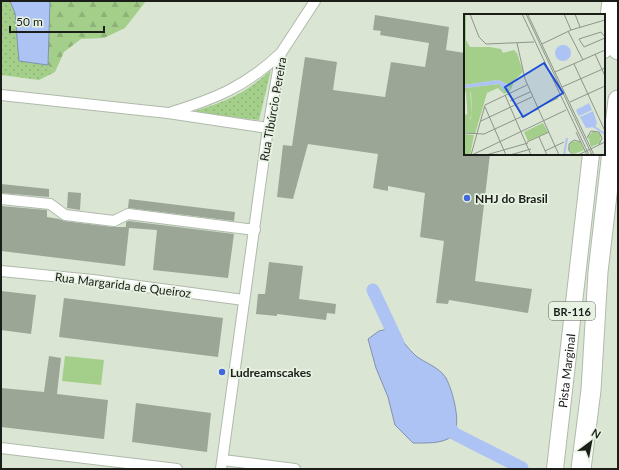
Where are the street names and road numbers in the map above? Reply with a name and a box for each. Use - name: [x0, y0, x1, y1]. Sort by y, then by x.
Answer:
- street label: Rua Tibúrcio Pereira: [256, 56, 290, 162]
- street label: Rua Margarida de Queiroz: [54, 269, 193, 301]
- road number: BR-116: [549, 302, 595, 320]
- street label: Pista Marginal: [555, 333, 578, 408]

